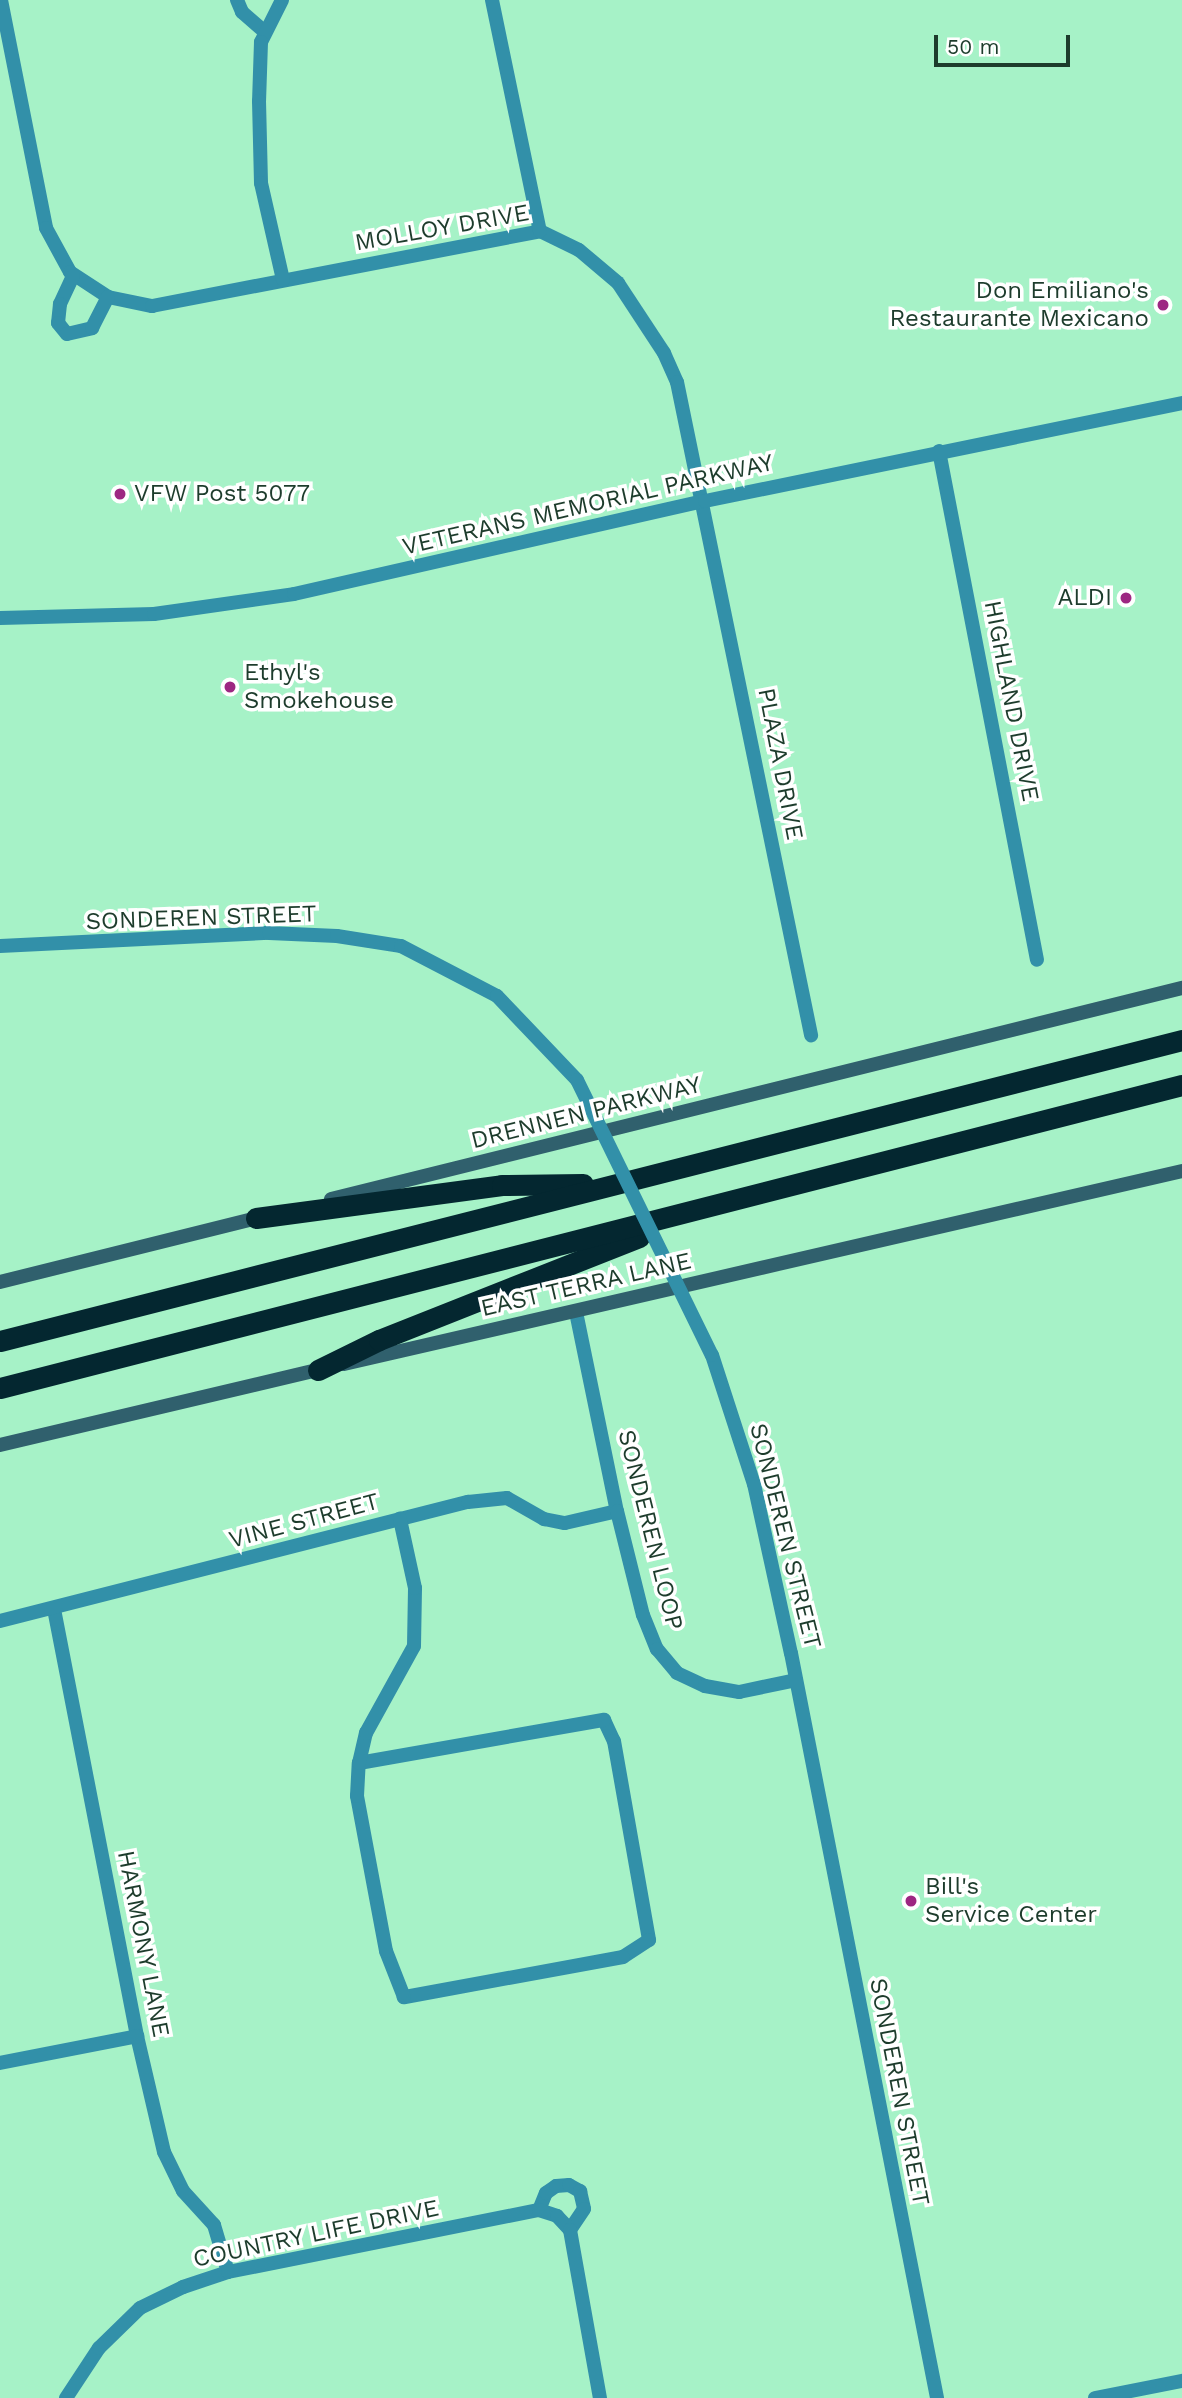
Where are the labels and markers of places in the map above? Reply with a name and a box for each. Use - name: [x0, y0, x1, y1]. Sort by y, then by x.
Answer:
- place label: Don Emiliano's Restaurante Mexicano: [890, 277, 1149, 333]
- marker: Don Emiliano's Restaurante Mexicano: [1155, 297, 1171, 313]
- place label: VFW Post 5077: [134, 480, 310, 508]
- marker: VFW Post 5077: [112, 486, 128, 502]
- place label: ALDI: [1057, 584, 1112, 612]
- marker: ALDI: [1118, 590, 1134, 606]
- place label: Ethyl's Smokehouse: [244, 659, 394, 715]
- marker: Ethyl's Smokehouse: [222, 679, 238, 695]
- place label: Bill's Service Center: [925, 1873, 1097, 1929]
- marker: Bill's Service Center: [903, 1893, 919, 1909]

